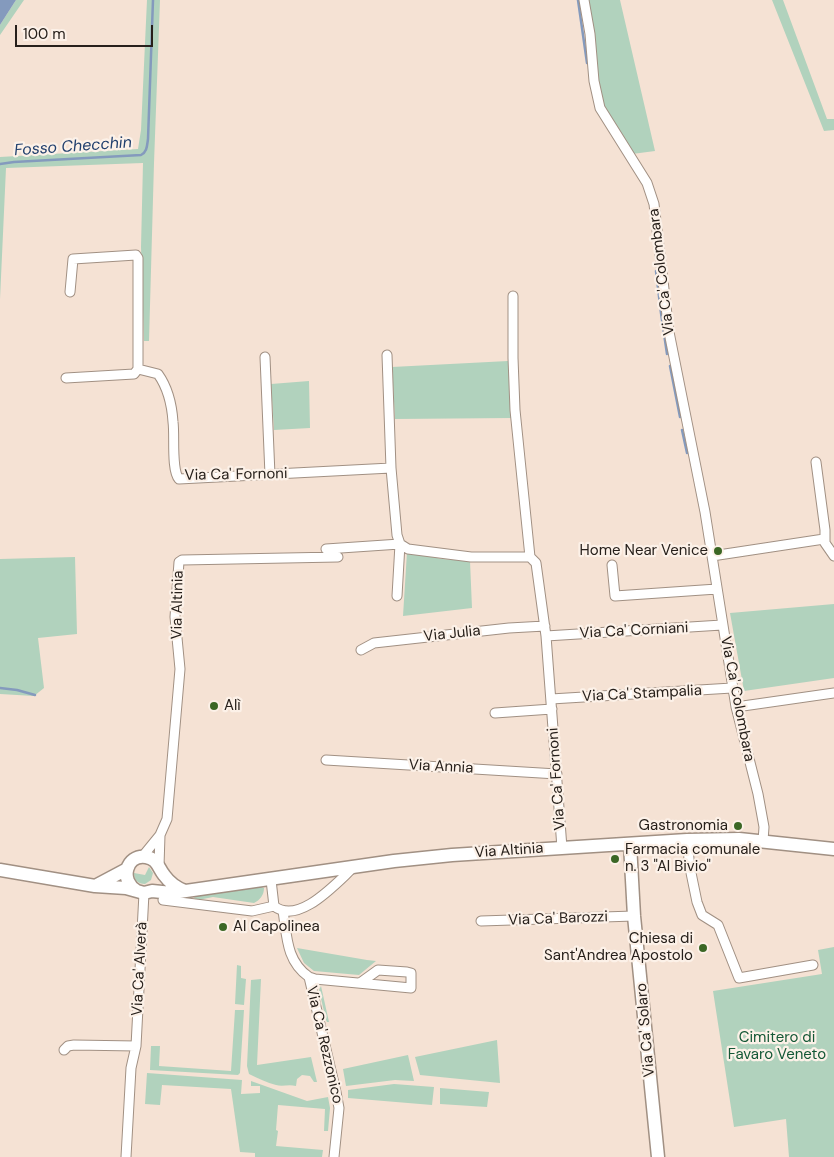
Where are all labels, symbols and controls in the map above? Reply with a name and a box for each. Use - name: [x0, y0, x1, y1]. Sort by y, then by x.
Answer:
- scale bar: [18, 15, 155, 47]
- text: 100 m: [23, 24, 66, 44]
- water label: Fosso Checchin: [14, 133, 132, 161]
- street label: Via Ca' Colombara: [645, 208, 679, 336]
- street label: Via Ca' Fornoni: [184, 465, 288, 485]
- place label: Home Near Venice: [580, 542, 708, 560]
- marker: Home Near Venice: [712, 545, 724, 557]
- street label: Via Altinia: [168, 570, 188, 640]
- street label: Via Ca' Corniani: [579, 619, 689, 643]
- street label: Via Julia: [423, 622, 481, 646]
- street label: Via Ca' Colombara: [716, 635, 758, 763]
- street label: Via Ca' Stampalia: [582, 682, 702, 706]
- place label: Alì: [224, 697, 241, 715]
- marker: Alì: [208, 700, 220, 712]
- street label: Via Ca' Fornoni: [544, 727, 570, 831]
- street label: Via Annia: [408, 756, 474, 778]
- place label: Gastronomia: [639, 817, 728, 835]
- marker: Gastronomia: [732, 820, 744, 832]
- street label: Via Altinia: [474, 840, 544, 862]
- place label: Farmacia comunale n. 3 "Al Bivio": [625, 841, 760, 876]
- marker: Farmacia comunale n. 3 "Al Bivio": [609, 853, 621, 865]
- street label: Via Ca' Barozzi: [508, 908, 608, 930]
- place label: Al Capolinea: [233, 918, 320, 936]
- marker: Al Capolinea: [217, 921, 229, 933]
- street label: Via Ca' Alverà: [129, 922, 151, 1016]
- place label: Chiesa di Sant'Andrea Apostolo: [544, 930, 693, 965]
- marker: Chiesa di Sant'Andrea Apostolo: [697, 942, 709, 954]
- street label: Via Ca' Solaro: [633, 982, 659, 1078]
- street label: Via Ca' Rezzonico: [302, 984, 346, 1106]
- park label: Cimitero di Favaro Veneto: [728, 1029, 826, 1064]

